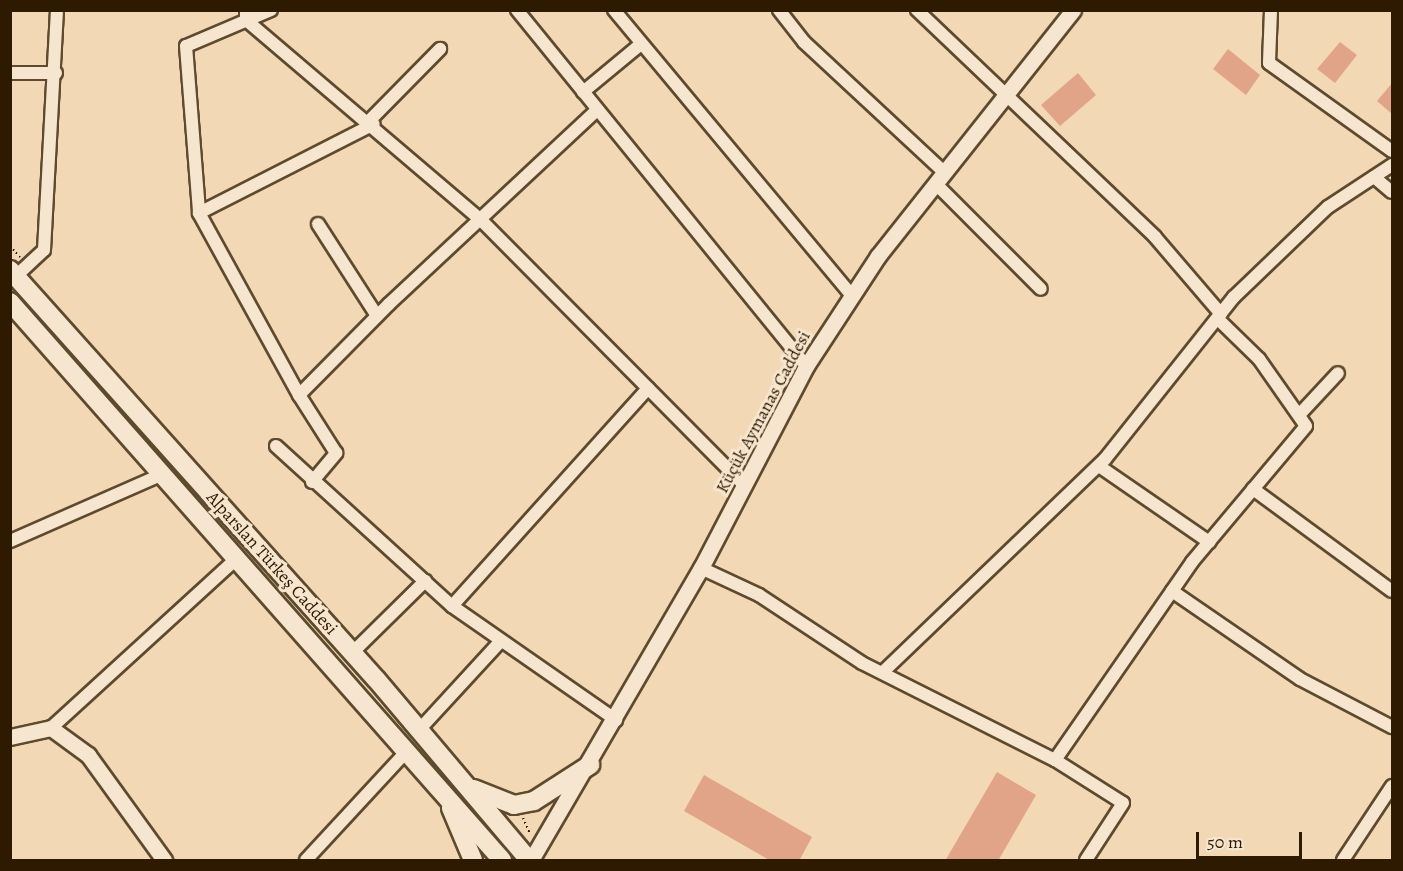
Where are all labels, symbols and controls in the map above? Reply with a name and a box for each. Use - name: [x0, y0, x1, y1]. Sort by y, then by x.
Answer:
- street label: Küçük Aymanas Caddesi: [711, 327, 815, 497]
- street label: Alparslan Türkeş Caddesi: [202, 487, 342, 639]
- scale bar: [1199, 820, 1306, 858]
- text: 50 m: [1207, 830, 1243, 854]

